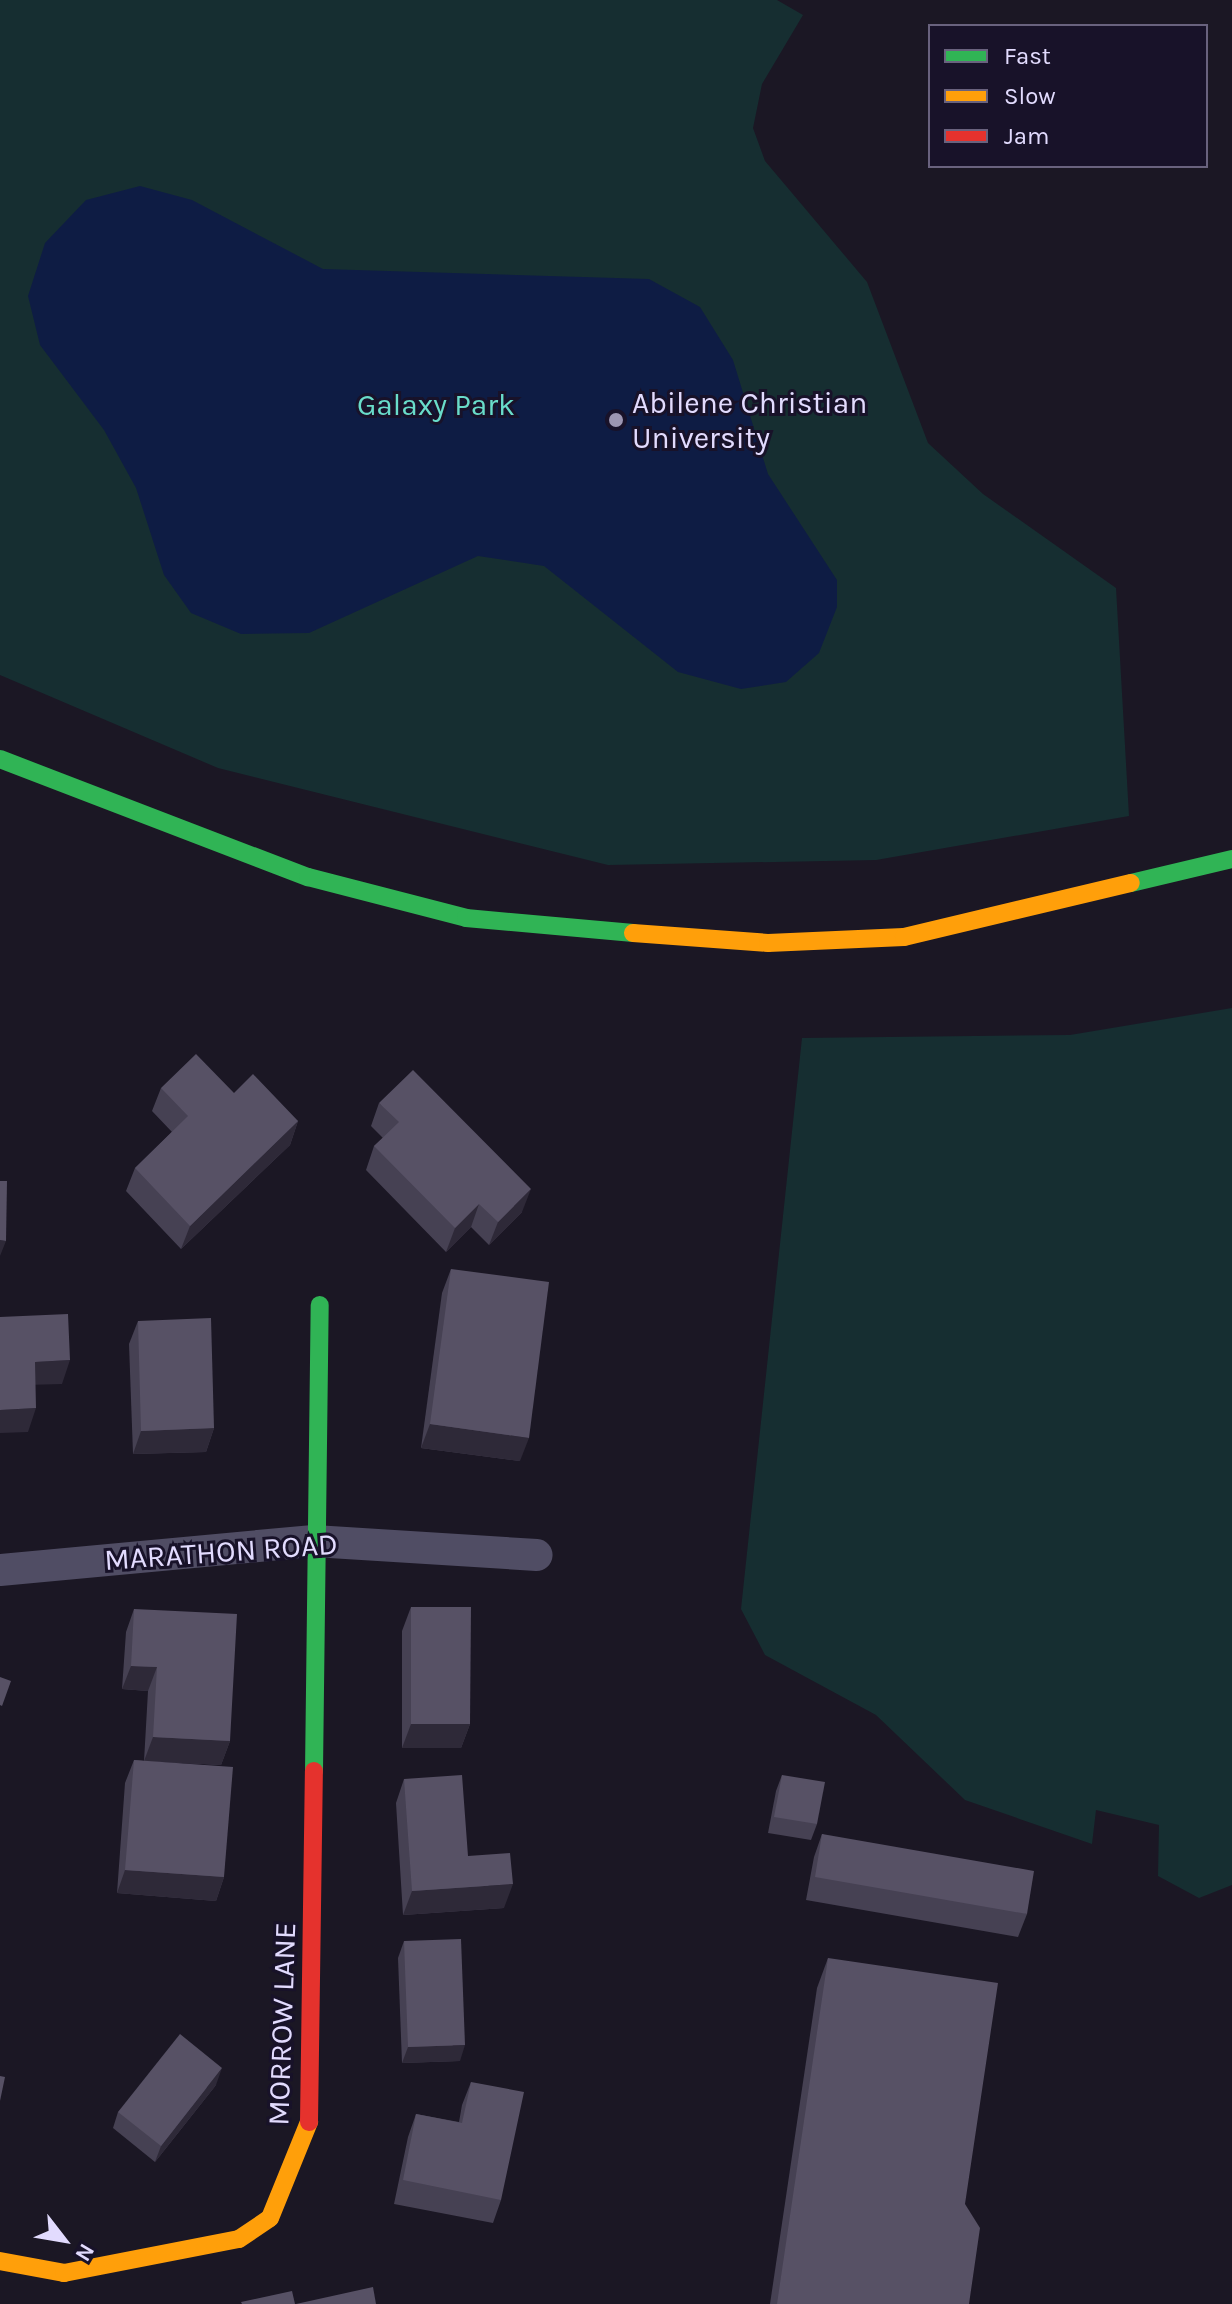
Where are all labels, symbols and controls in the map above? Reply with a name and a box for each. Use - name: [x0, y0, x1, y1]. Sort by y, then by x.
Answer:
- legend: [928, 24, 1208, 168]
- text: Fast: [1004, 42, 1051, 70]
- text: Slow: [1004, 82, 1056, 110]
- text: Jam: [1004, 122, 1049, 150]
- place label: Abilene Christian University: [632, 385, 867, 456]
- park label: Galaxy Park: [357, 387, 515, 423]
- marker: Abilene Christian University: [607, 411, 625, 429]
- street label: MARATHON ROAD: [103, 1526, 339, 1578]
- street label: MORROW LANE: [260, 1922, 304, 2126]
- north arrow: [24, 2200, 104, 2280]
- text: N: [69, 2239, 100, 2266]

